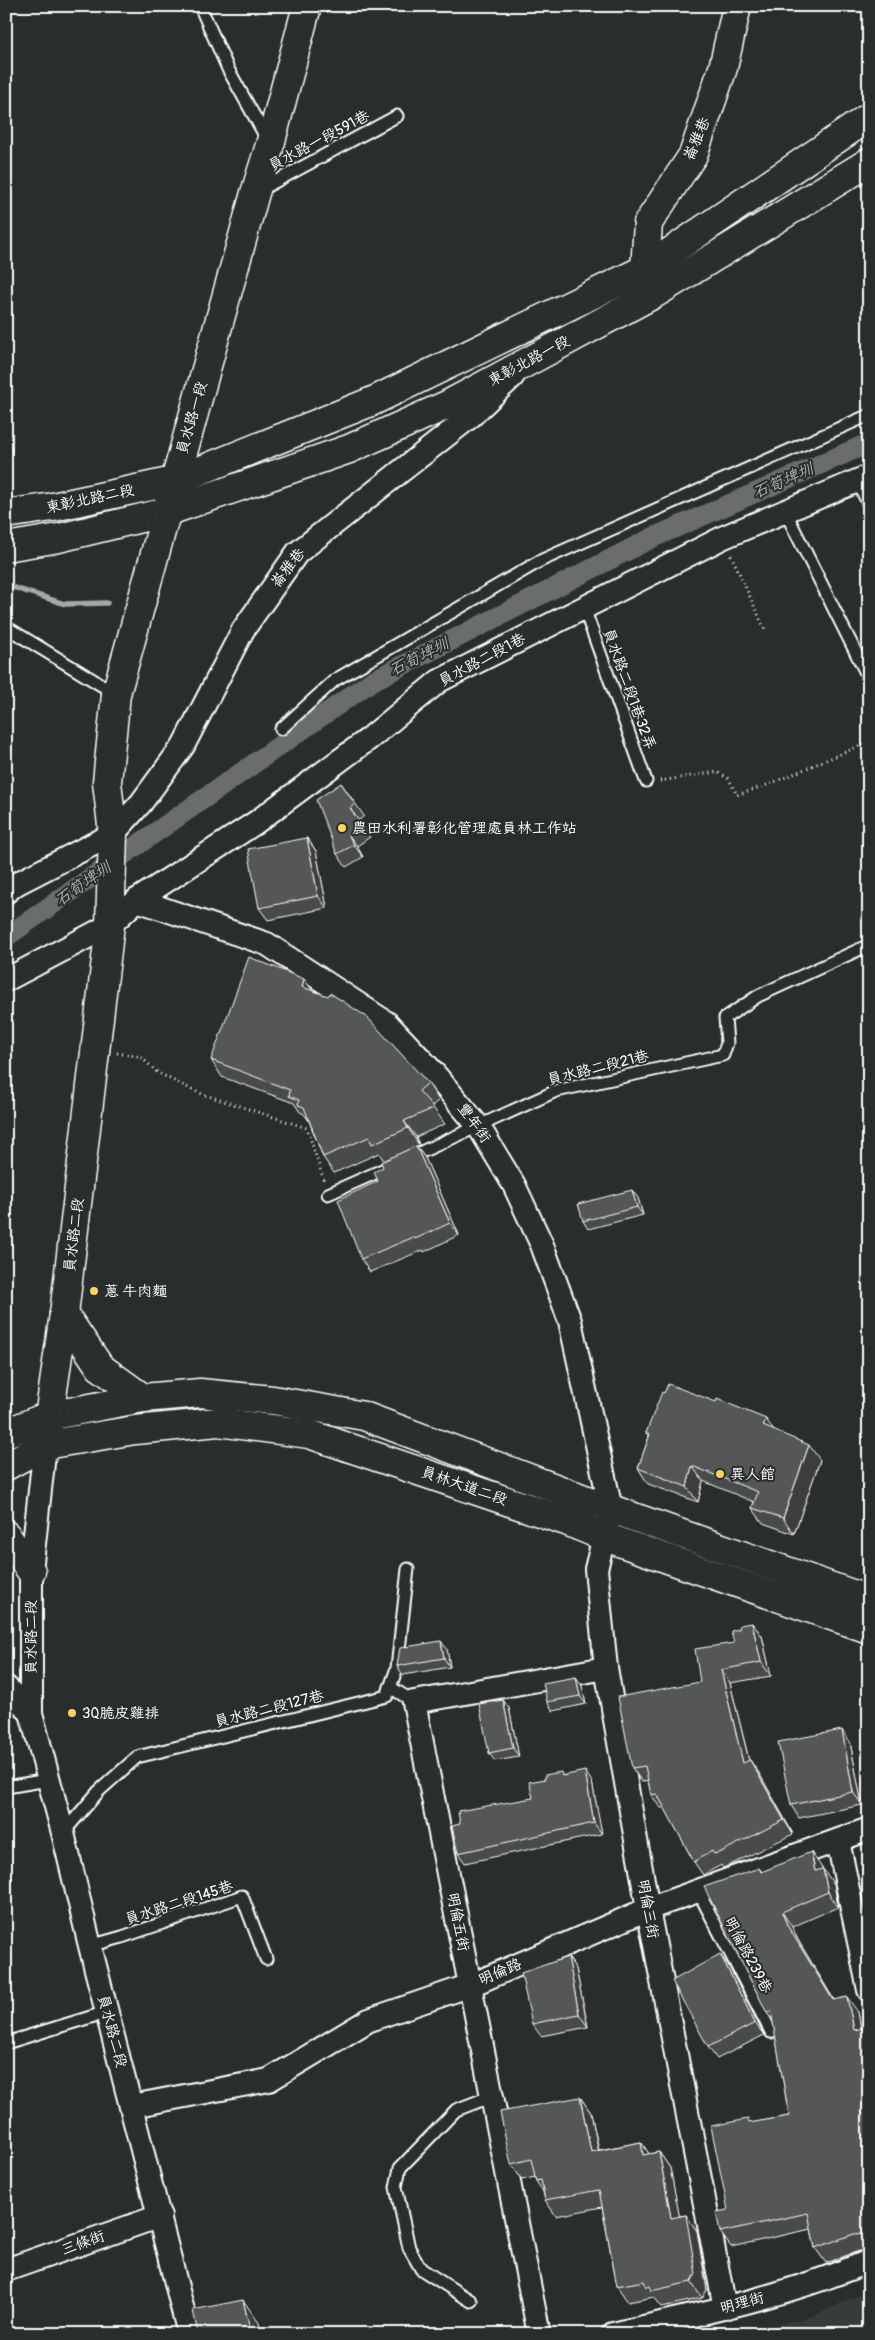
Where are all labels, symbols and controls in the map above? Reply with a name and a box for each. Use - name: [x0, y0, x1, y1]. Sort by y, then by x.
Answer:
- street label: 員水路一段591巷: [265, 106, 373, 176]
- street label: 崙雅巷: [679, 115, 715, 163]
- street label: 東彰北路一段: [485, 331, 573, 391]
- street label: 員水路一段: [173, 379, 211, 457]
- water label: 石筍埤圳: [750, 458, 818, 503]
- street label: 東彰北路二段: [44, 480, 136, 518]
- street label: 崙雅巷: [267, 544, 309, 592]
- street label: 員水路二段1巷32弄: [598, 626, 660, 752]
- street label: 員水路二段1巷: [435, 629, 529, 691]
- water label: 石筍埤圳: [386, 633, 454, 680]
- place label: 農田水利署彰化管理處員林工作站: [352, 819, 577, 838]
- marker: 農田水利署彰化管理處員林工作站: [336, 822, 348, 834]
- water label: 石筍埤圳: [51, 856, 117, 911]
- street label: 員水路二段21巷: [545, 1046, 651, 1090]
- street label: 豐年街: [453, 1099, 495, 1147]
- street label: 員水路二段: [60, 1197, 88, 1273]
- place label: 蔥 牛肉麵: [104, 1282, 167, 1301]
- marker: 蔥 牛肉麵: [88, 1285, 100, 1297]
- street label: 員林大道二段: [418, 1462, 510, 1510]
- place label: 異人館: [730, 1465, 775, 1484]
- marker: 異人館: [714, 1468, 726, 1480]
- street label: 員水路二段: [22, 1599, 41, 1675]
- street label: 員水路二段127巷: [212, 1686, 326, 1732]
- place label: 3Q脆皮雞排: [82, 1704, 160, 1723]
- marker: 3Q脆皮雞排: [66, 1707, 78, 1719]
- street label: 員水路二段145巷: [122, 1877, 236, 1929]
- street label: 明倫三街: [633, 1878, 663, 1940]
- street label: 明倫五街: [443, 1891, 473, 1953]
- street label: 明倫路239巷: [720, 1913, 776, 1997]
- street label: 明倫路: [476, 1954, 524, 1990]
- street label: 員水路二段: [93, 1992, 131, 2070]
- street label: 三條街: [59, 2226, 107, 2260]
- street label: 明理街: [718, 2288, 766, 2318]

